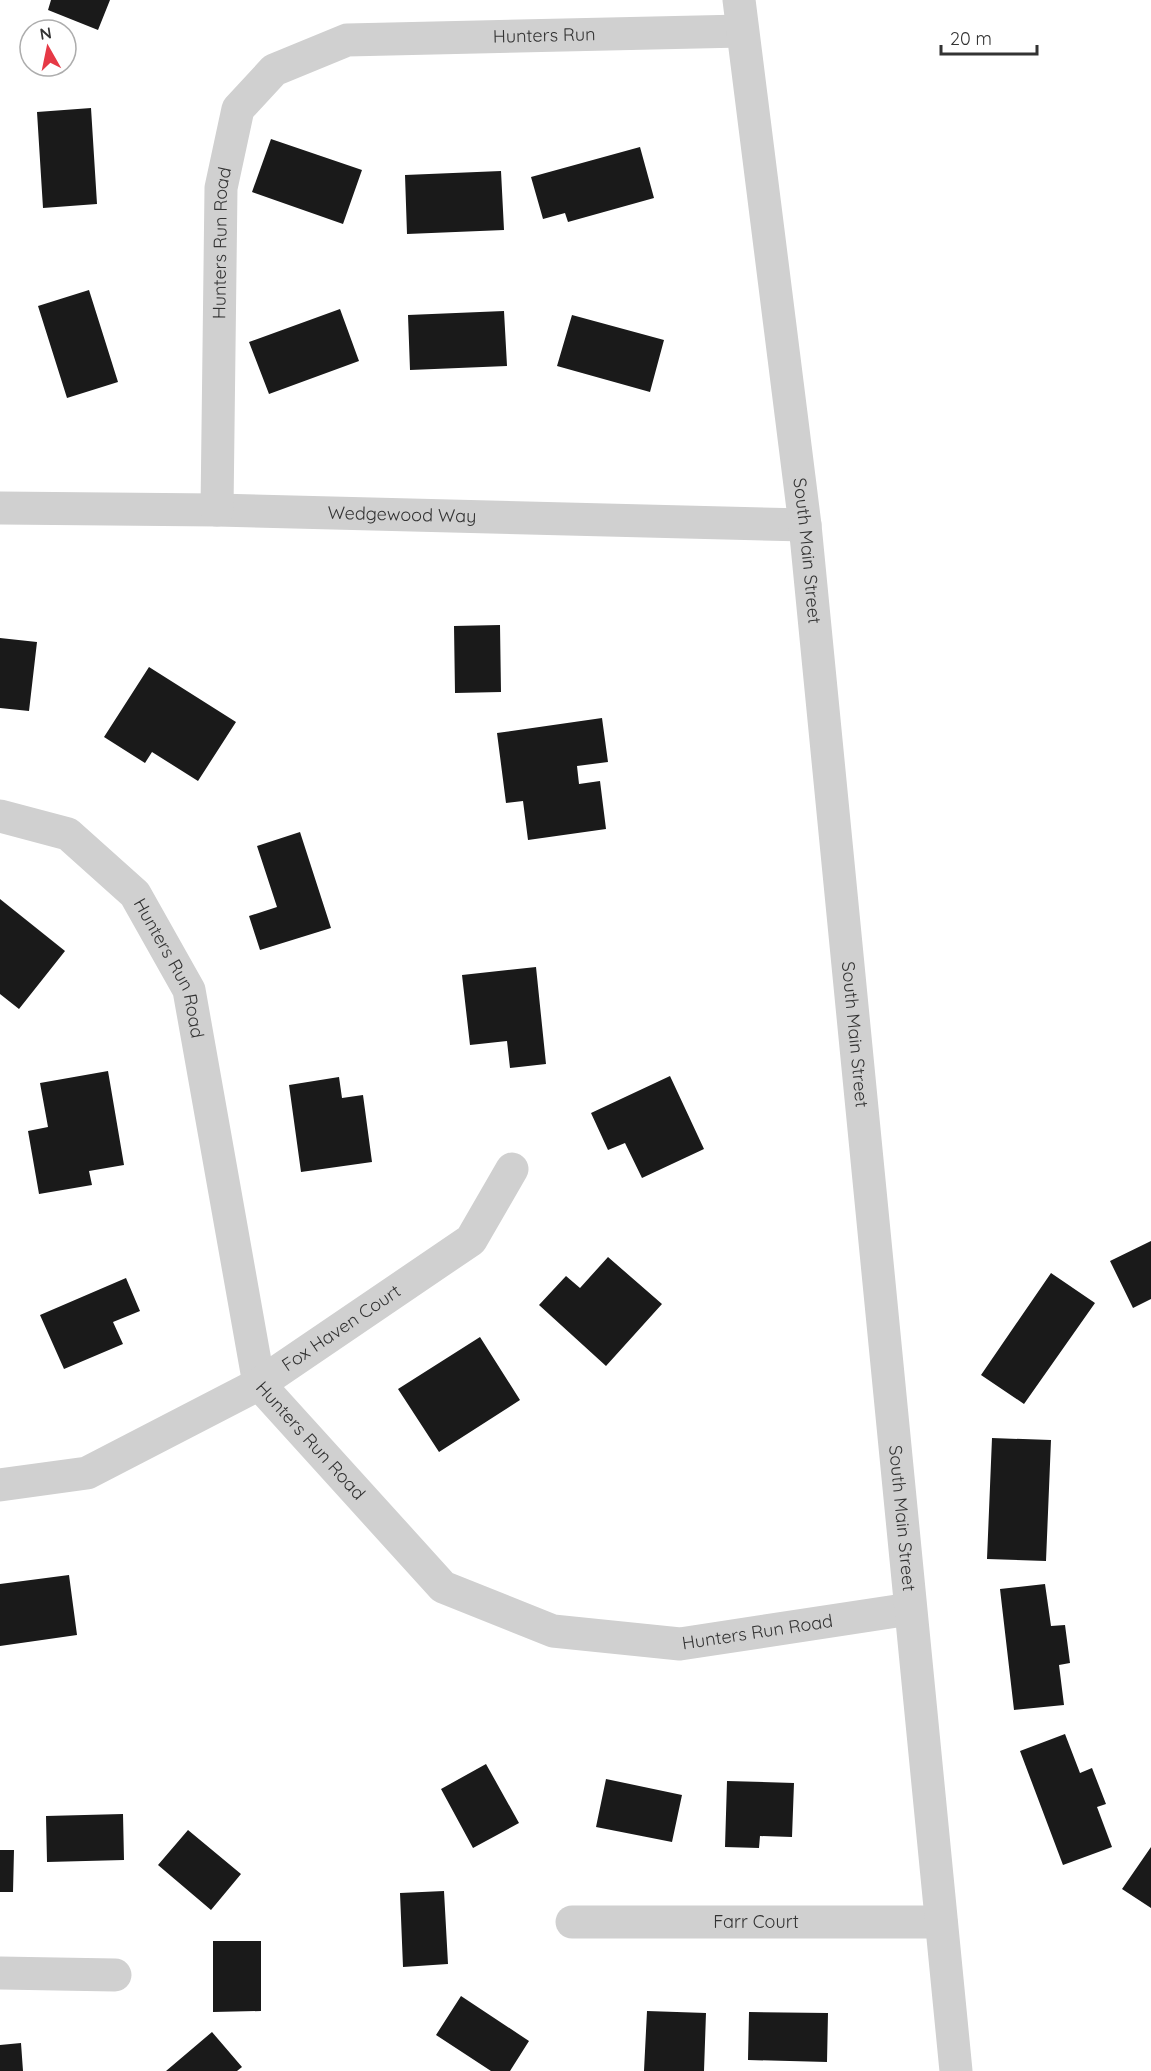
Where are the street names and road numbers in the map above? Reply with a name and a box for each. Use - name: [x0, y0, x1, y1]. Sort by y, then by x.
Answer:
- street label: Hunters Run: [493, 22, 596, 48]
- street label: Hunters Run Road: [207, 165, 236, 319]
- street label: South Main Street: [788, 476, 827, 625]
- street label: Wedgewood Way: [327, 501, 477, 528]
- street label: Hunters Run Road: [129, 894, 209, 1040]
- street label: South Main Street: [837, 960, 874, 1109]
- street label: Fox Haven Court: [277, 1279, 405, 1376]
- street label: Hunters Run Road: [251, 1376, 370, 1504]
- street label: South Main Street: [884, 1444, 921, 1592]
- street label: Hunters Run Road: [680, 1609, 834, 1655]
- street label: Farr Court: [713, 1910, 799, 1933]

